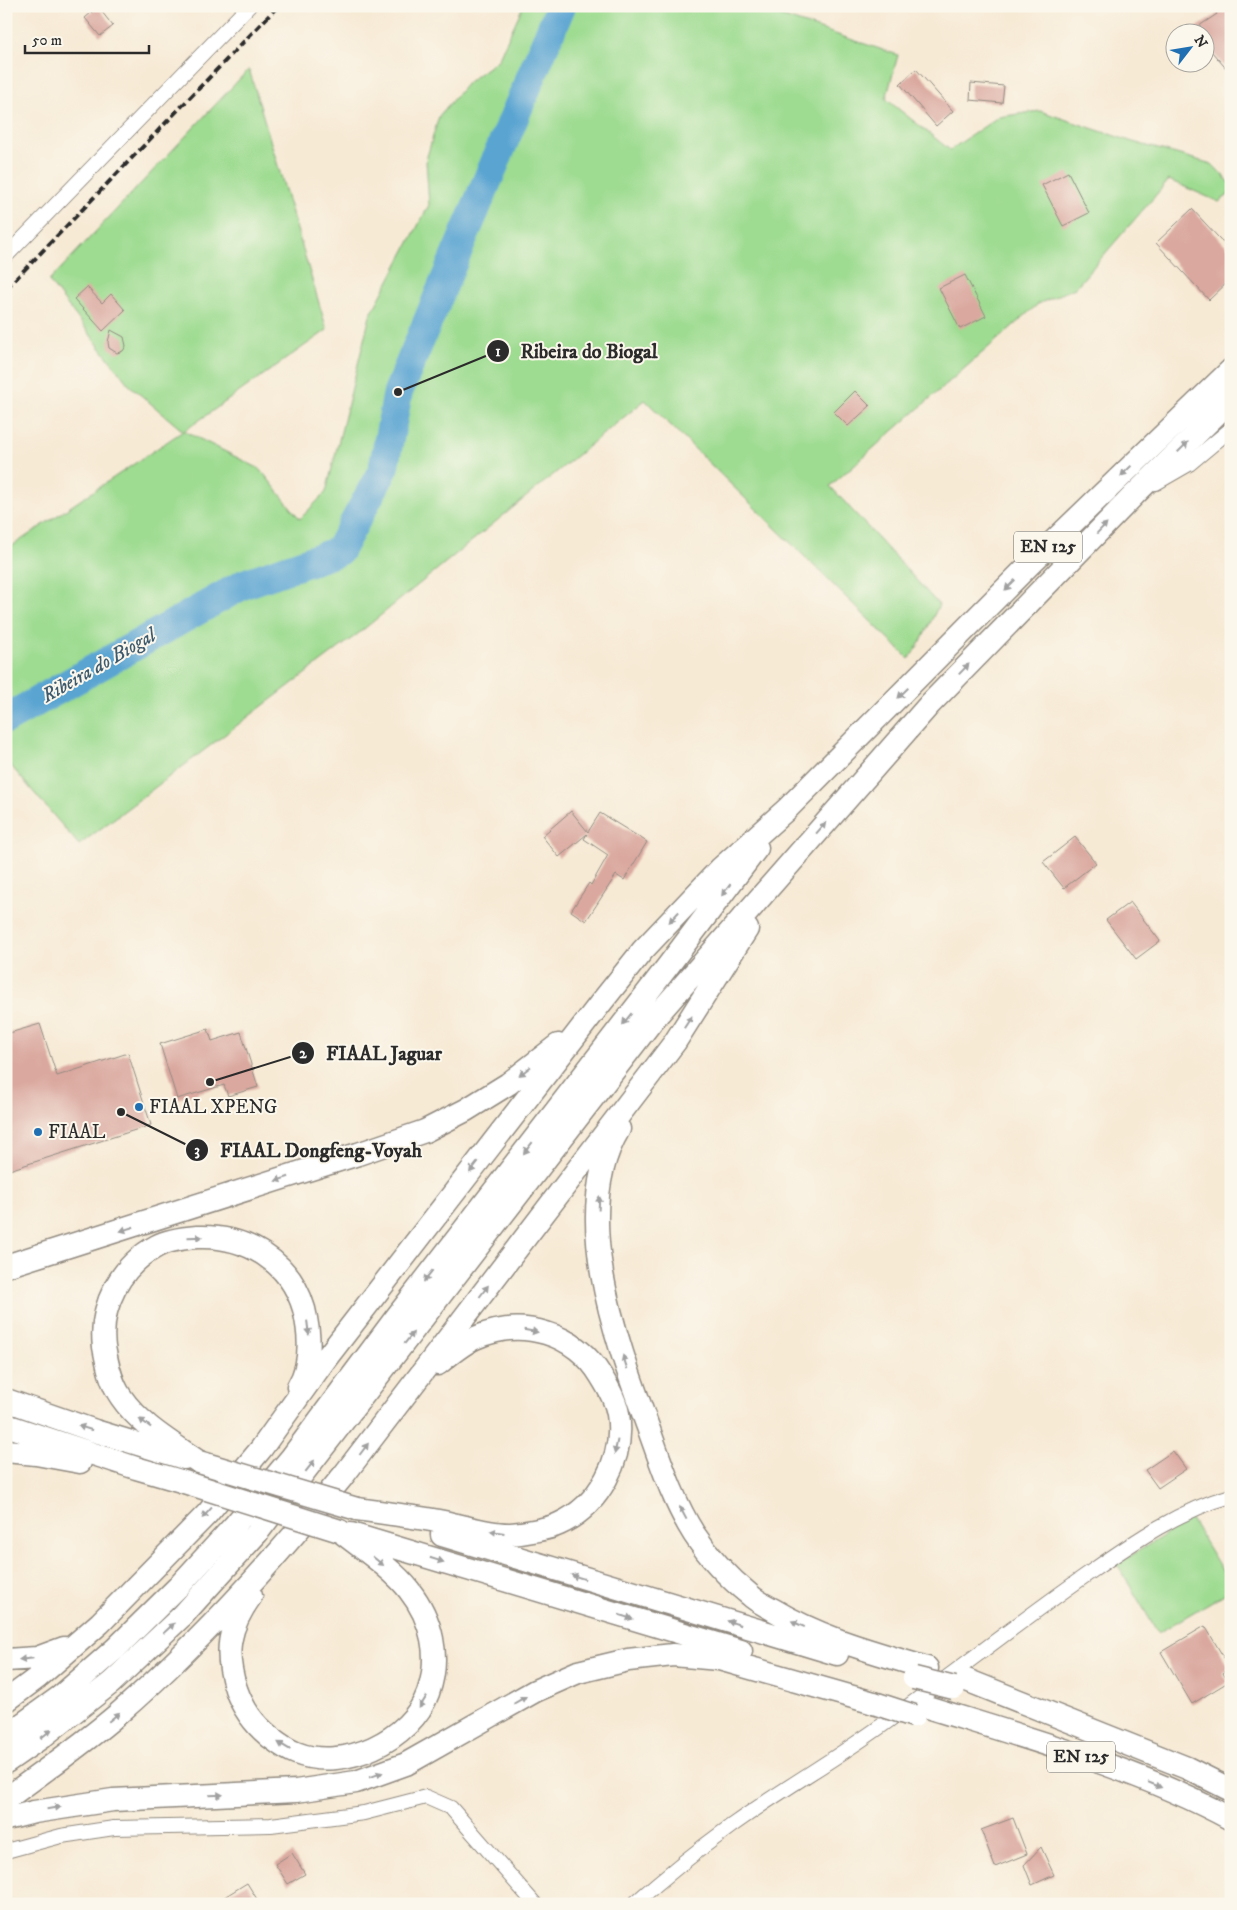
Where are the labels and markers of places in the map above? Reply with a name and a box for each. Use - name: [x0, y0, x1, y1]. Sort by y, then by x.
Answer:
- callout: Ribeira do Biogal: [485, 333, 667, 368]
- callout: FIAAL Jaguar: [291, 1036, 452, 1071]
- place label: FIAAL XPENG: [149, 1096, 277, 1119]
- marker: FIAAL XPENG: [133, 1101, 145, 1113]
- place label: FIAAL: [48, 1121, 106, 1144]
- marker: FIAAL: [32, 1126, 44, 1138]
- callout: FIAAL Dongfeng-Voyah: [185, 1132, 432, 1167]

